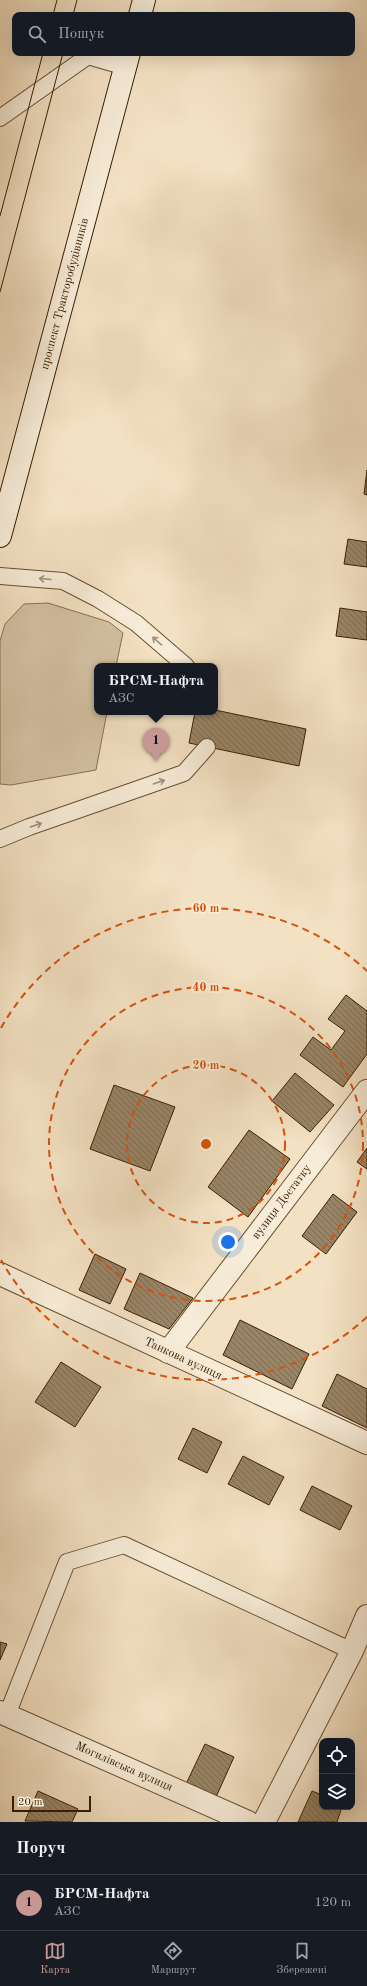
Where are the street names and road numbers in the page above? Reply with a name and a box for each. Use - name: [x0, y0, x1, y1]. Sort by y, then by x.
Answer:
- street label: проспект Тракторобудівників: [38, 216, 91, 371]
- street label: вулиця Достатку: [250, 1162, 314, 1241]
- street label: Танкова вулиця: [142, 1336, 224, 1382]
- street label: Могилівська вулиця: [74, 1739, 175, 1794]

